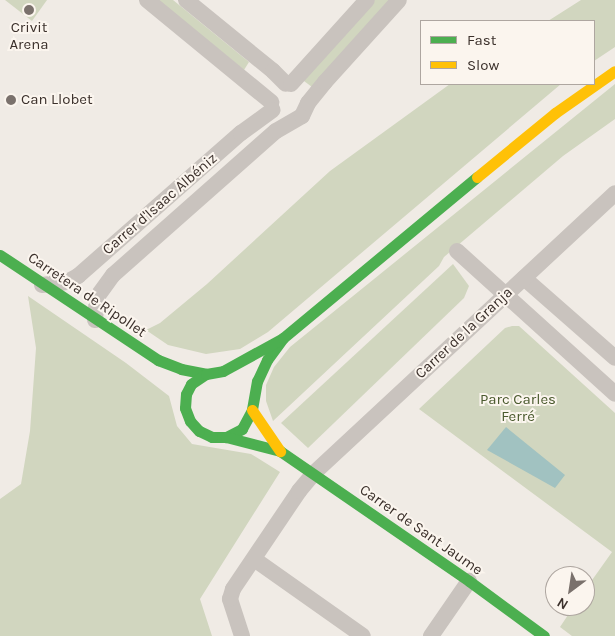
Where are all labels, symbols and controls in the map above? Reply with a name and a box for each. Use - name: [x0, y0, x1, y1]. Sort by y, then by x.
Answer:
- marker: Crivit Arena: [23, 4, 35, 16]
- place label: Crivit Arena: [9, 18, 49, 53]
- legend: [420, 20, 595, 85]
- text: Fast: [467, 31, 496, 49]
- text: Slow: [467, 56, 499, 74]
- place label: Can Llobet: [21, 91, 93, 109]
- marker: Can Llobet: [5, 94, 17, 106]
- street label: Carrer d'Isaac Albéniz: [99, 149, 221, 259]
- street label: Carretera de Ripollet: [24, 249, 150, 341]
- street label: Carrer de la Granja: [412, 283, 516, 383]
- park label: Parc Carles Ferré: [480, 390, 556, 425]
- street label: Carrer de Sant Jaume: [356, 481, 486, 579]
- north arrow: [545, 566, 595, 616]
- text: N: [554, 594, 571, 613]

